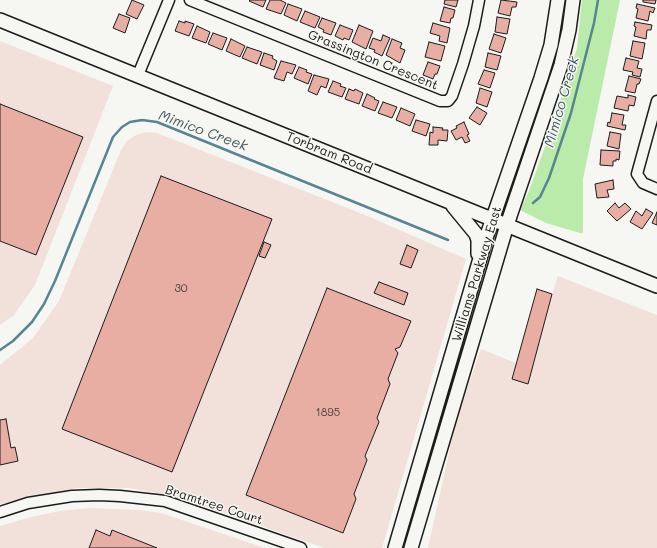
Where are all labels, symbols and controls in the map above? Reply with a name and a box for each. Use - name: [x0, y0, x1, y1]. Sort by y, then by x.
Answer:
- street label: Grassington Crescent: [306, 27, 440, 93]
- water label: Mimico Creek: [541, 55, 583, 149]
- water label: Mimico Creek: [156, 107, 250, 155]
- street label: Torbram Road: [284, 129, 374, 177]
- street label: Williams Parkway East: [449, 204, 505, 344]
- house number: 30: [174, 282, 188, 296]
- house number: 1895: [316, 406, 340, 420]
- street label: Bramtree Court: [163, 482, 265, 528]

